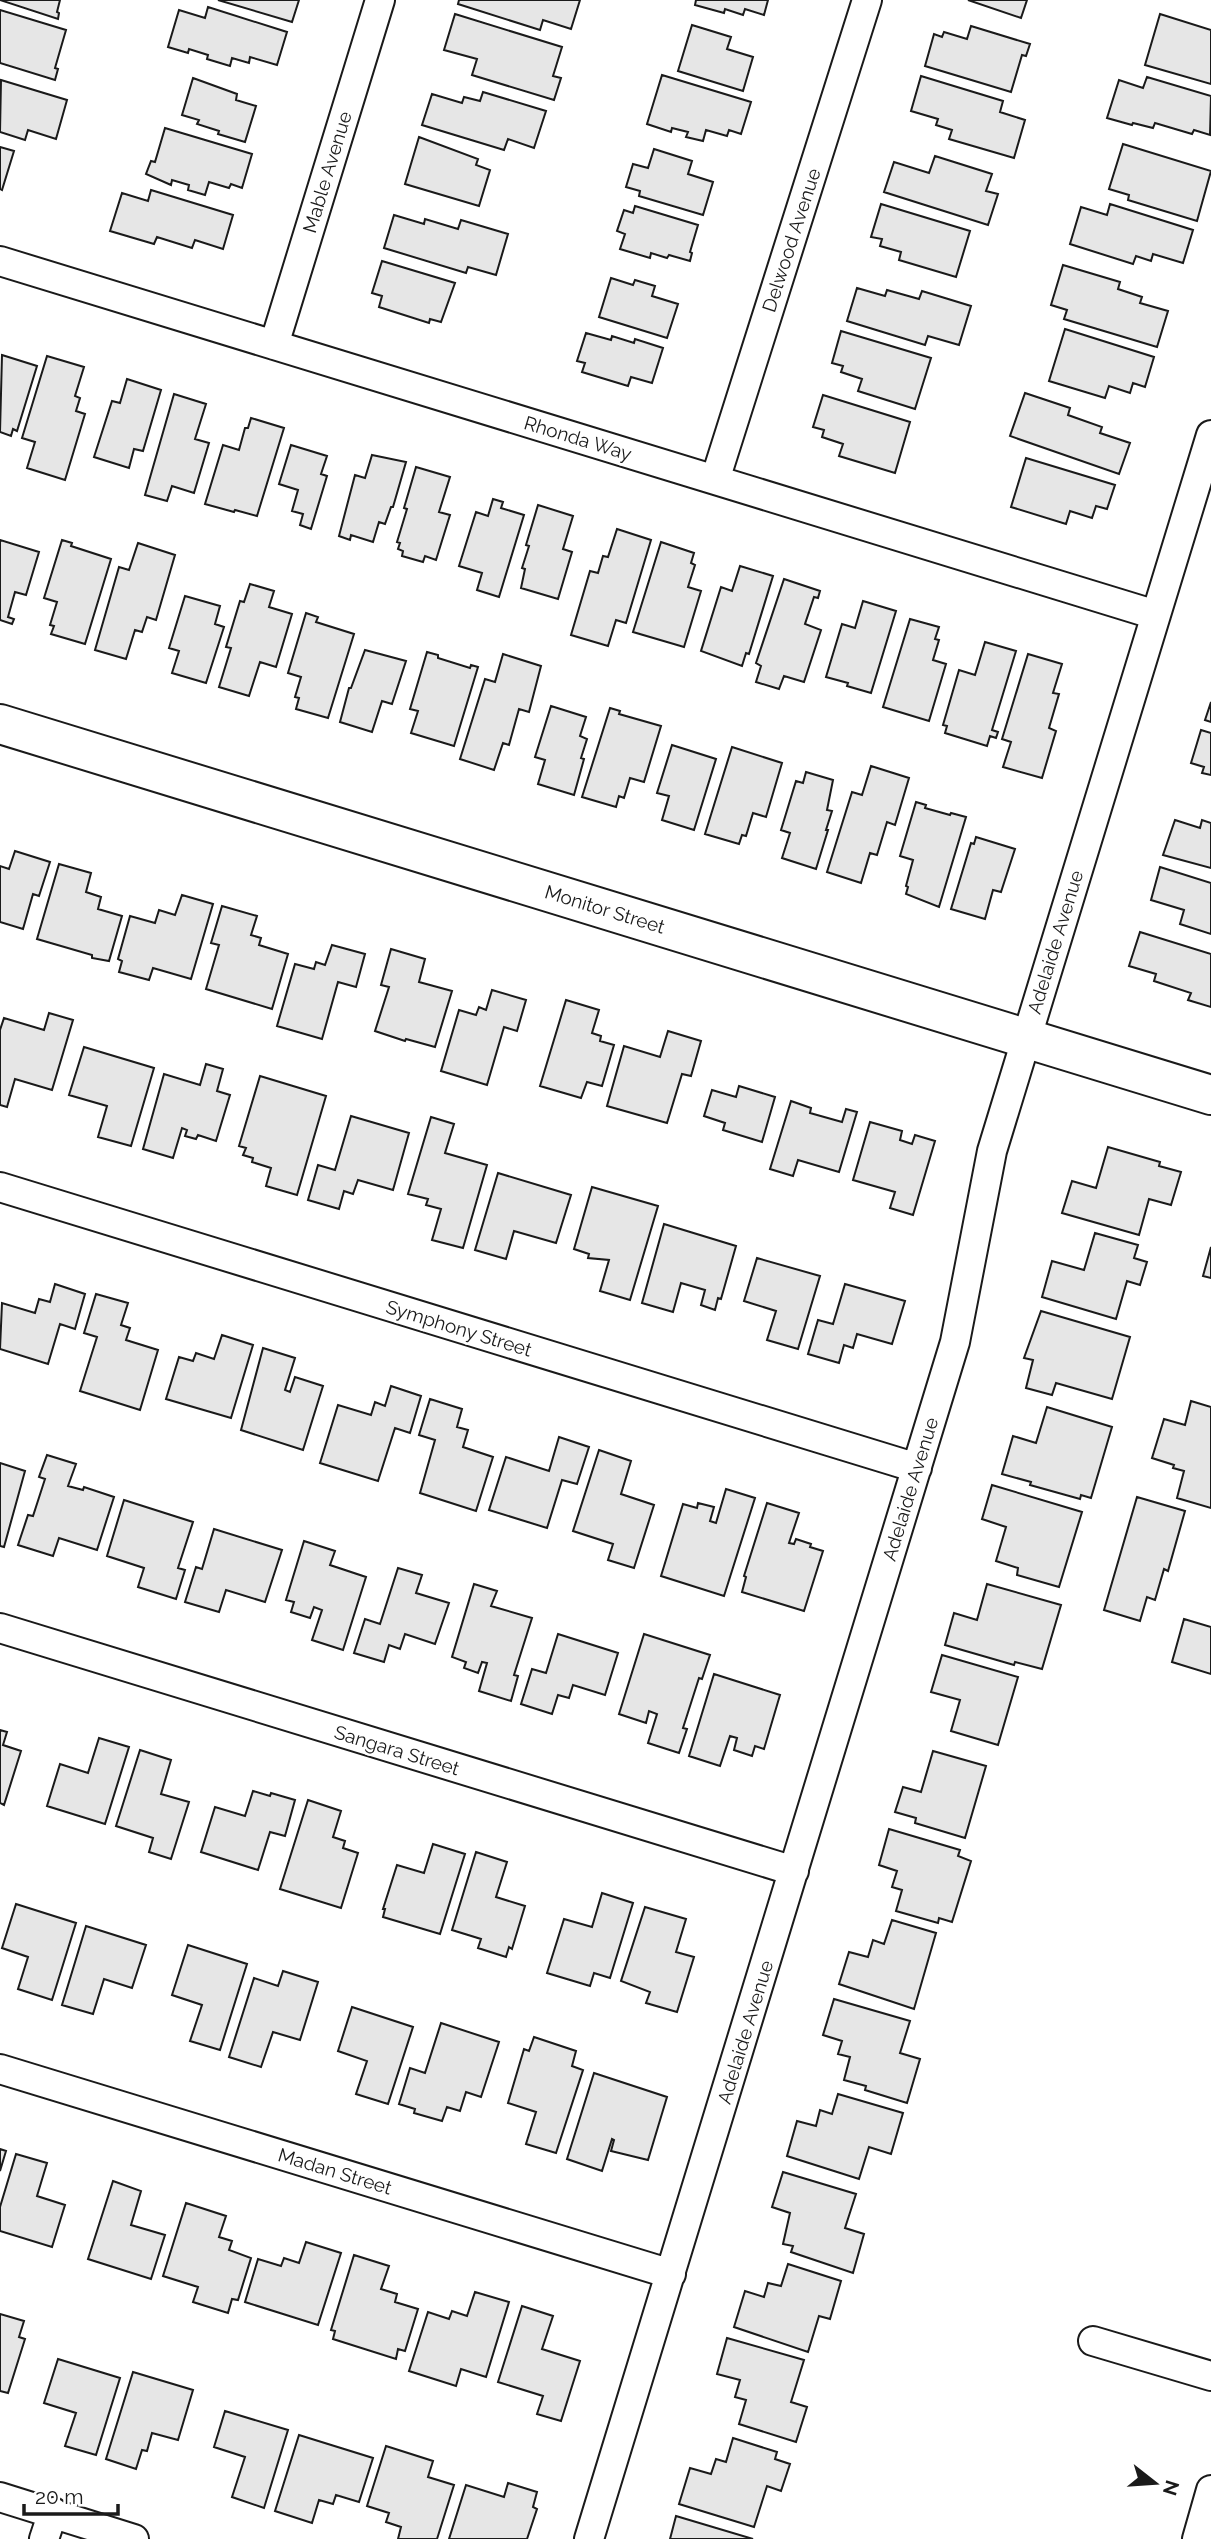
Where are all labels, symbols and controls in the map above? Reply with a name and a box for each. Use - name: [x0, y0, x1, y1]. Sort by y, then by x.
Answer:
- street label: Mable Avenue: [298, 109, 356, 235]
- street label: Delwood Avenue: [757, 165, 825, 315]
- street label: Rhonda Way: [522, 411, 634, 465]
- street label: Adelaide Avenue: [1023, 867, 1087, 1017]
- street label: Monitor Street: [542, 880, 668, 938]
- street label: Symphony Street: [383, 1295, 535, 1361]
- street label: Adelaide Avenue: [878, 1414, 942, 1564]
- street label: Sangara Street: [332, 1721, 463, 1780]
- street label: Adelaide Avenue: [713, 1957, 777, 2107]
- street label: Madan Street: [276, 2143, 395, 2199]
- north arrow: [1120, 2448, 1190, 2518]
- scale bar: [24, 2472, 119, 2516]
- text: N: [1159, 2478, 1184, 2498]
- text: 20 m: [35, 2484, 83, 2509]

